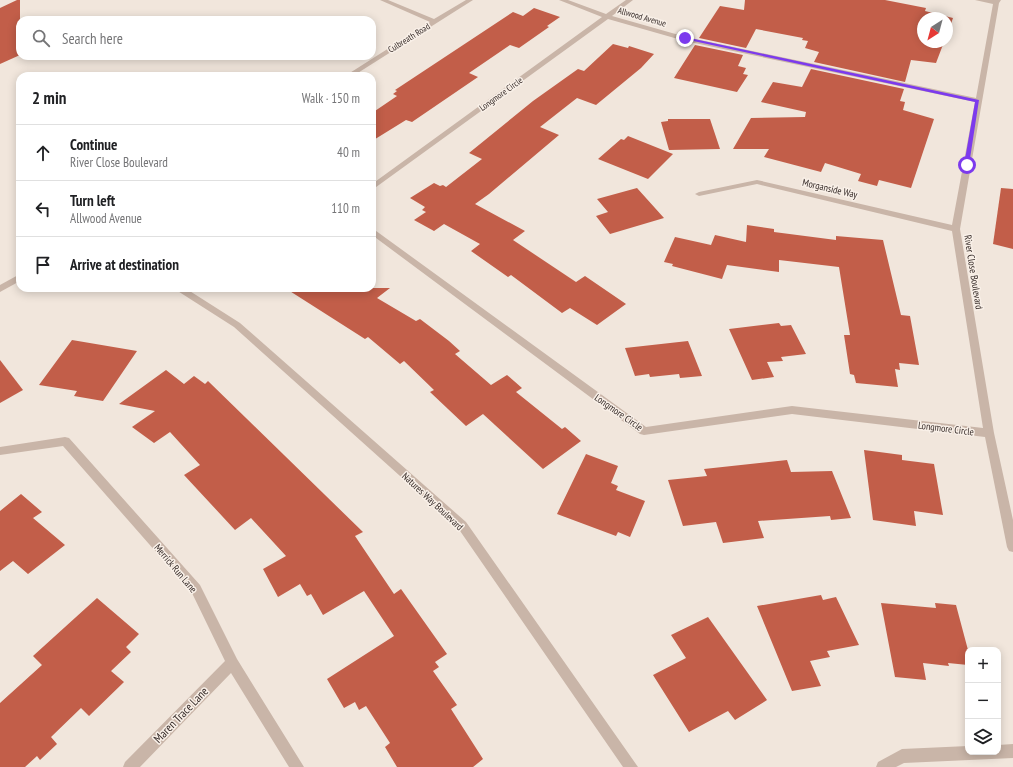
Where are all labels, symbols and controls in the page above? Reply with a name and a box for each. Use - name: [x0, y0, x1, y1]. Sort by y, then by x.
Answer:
- street label: Allwood Avenue: [617, 4, 668, 29]
- north arrow: [917, 12, 953, 48]
- search box: [16, 16, 376, 60]
- street label: Culbreath Road: [386, 20, 432, 55]
- icon: search: [30, 27, 52, 49]
- text: Search here: [62, 29, 123, 48]
- route end: [676, 29, 694, 47]
- street label: Longmore Circle: [477, 74, 525, 113]
- text: 2 min: [32, 87, 66, 109]
- text: Walk · 150 m: [302, 90, 360, 107]
- text: Continue: [70, 135, 117, 154]
- icon: ahead: [32, 142, 54, 164]
- text: 40 m: [337, 144, 360, 161]
- text: River Close Boulevard: [70, 154, 168, 171]
- route start: [958, 156, 976, 174]
- street label: Morganside Way: [801, 176, 859, 201]
- text: Turn left: [70, 191, 115, 210]
- icon: left: [32, 198, 54, 220]
- text: 110 m: [331, 200, 360, 217]
- text: Allwood Avenue: [70, 210, 142, 227]
- street label: River Close Boulevard: [961, 234, 986, 310]
- icon: arrive: [32, 254, 54, 276]
- text: Arrive at destination: [70, 255, 179, 274]
- street label: Longmore Circle: [592, 391, 645, 434]
- street label: Longmore Circle: [917, 419, 975, 438]
- street label: Natures Way Boulevard: [399, 470, 466, 533]
- street label: Merrick Run Lane: [151, 541, 200, 595]
- map controls: [965, 647, 1001, 755]
- button: +: [965, 647, 1001, 683]
- button: −: [965, 683, 1001, 719]
- street label: Maren Trace Lane: [150, 684, 211, 746]
- button: layers: [965, 719, 1001, 755]

